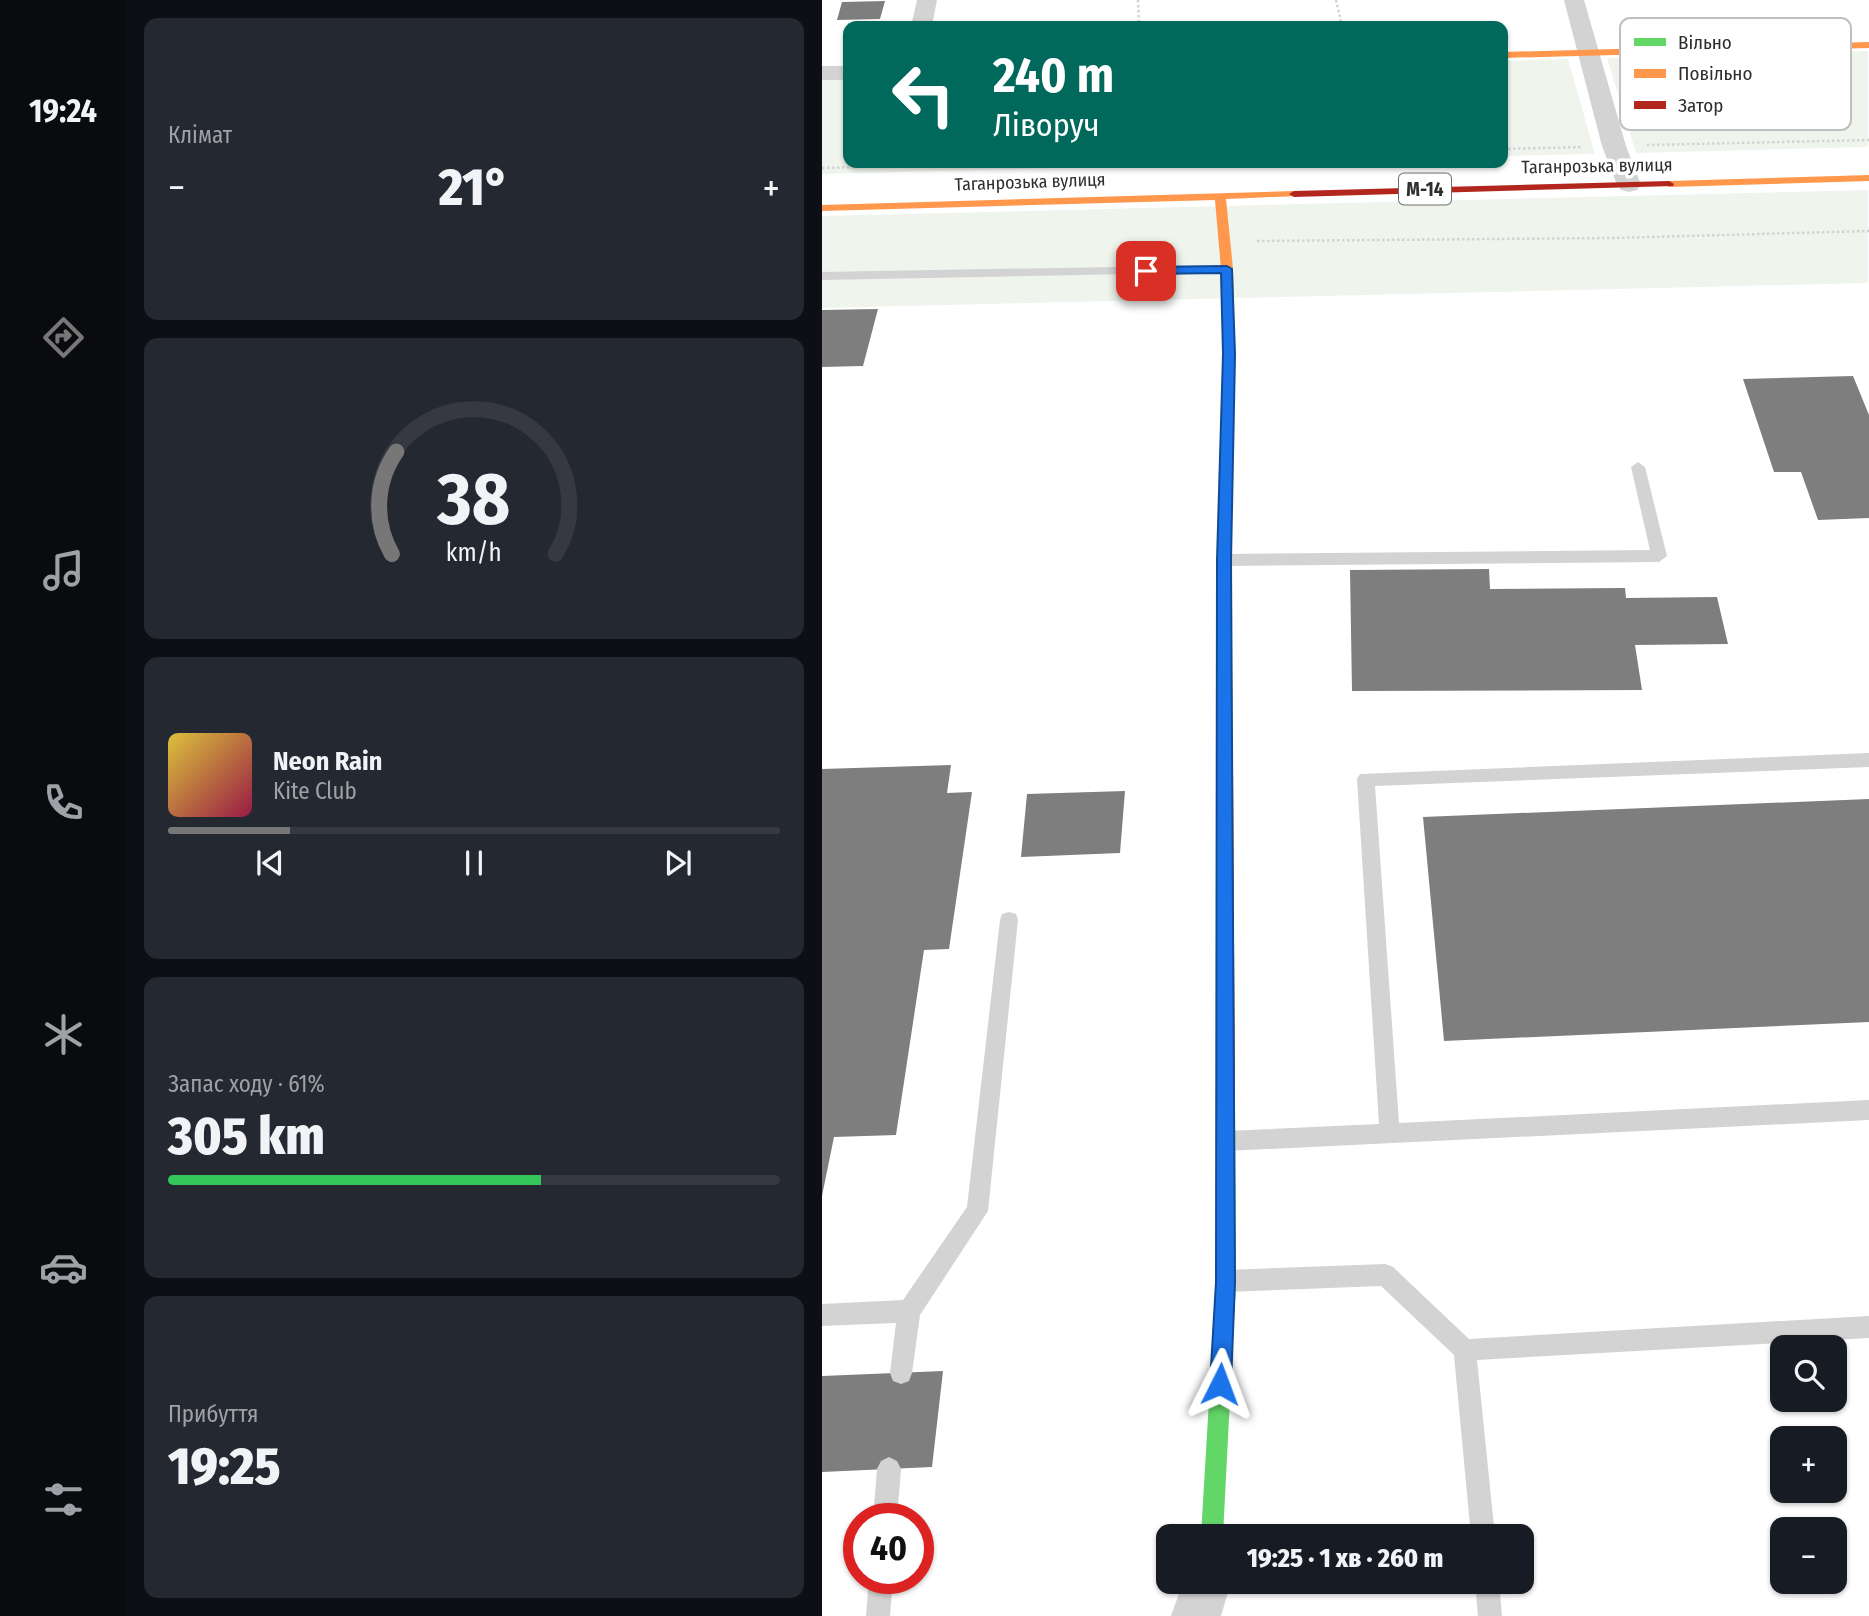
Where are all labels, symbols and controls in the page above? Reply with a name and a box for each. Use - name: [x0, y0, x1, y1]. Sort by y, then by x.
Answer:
- legend: [1620, 18, 1851, 130]
- text: Вільно: [1678, 31, 1732, 54]
- text: 240 m: [993, 46, 1114, 105]
- icon: left: [878, 49, 969, 140]
- text: Повільно: [1678, 62, 1752, 85]
- text: 19:24: [29, 92, 97, 130]
- text: Затор: [1678, 94, 1723, 117]
- text: Ліворуч: [993, 106, 1100, 144]
- text: Клімат: [168, 121, 232, 149]
- street label: Таганрозька вулиця: [1521, 154, 1673, 178]
- text: 21°: [439, 156, 509, 219]
- text: −: [168, 165, 185, 211]
- text: +: [763, 165, 780, 211]
- street label: Таганрозька вулиця: [954, 168, 1106, 196]
- road number: М-14: [1399, 174, 1451, 204]
- pin: [1116, 241, 1176, 301]
- icon: arrive: [1127, 252, 1165, 290]
- icon: directions: [39, 313, 88, 362]
- text: 38: [437, 457, 510, 544]
- text: km/h: [446, 538, 502, 568]
- icon: music: [39, 546, 88, 595]
- text: Neon Rain: [273, 746, 382, 777]
- text: Kite Club: [273, 777, 357, 805]
- icon: phone: [39, 778, 88, 827]
- icon: previous: [251, 844, 289, 882]
- icon: pause: [455, 844, 493, 882]
- icon: next: [659, 844, 697, 882]
- icon: climate: [39, 1010, 88, 1059]
- text: Запас ходу · 61%: [168, 1070, 325, 1098]
- text: 305 km: [168, 1105, 325, 1168]
- icon: car: [39, 1243, 88, 1292]
- map controls: [1770, 1335, 1847, 1594]
- button: search: [1770, 1335, 1847, 1412]
- position arrow: [1183, 1347, 1257, 1421]
- text: Прибуття: [168, 1400, 258, 1428]
- button: +: [1770, 1426, 1847, 1503]
- text: 19:25: [168, 1435, 280, 1498]
- icon: filters: [39, 1475, 88, 1524]
- speed limit sign: 40: [843, 1503, 934, 1594]
- button: −: [1770, 1517, 1847, 1594]
- text: 19:25 · 1 хв · 260 m: [1247, 1543, 1443, 1574]

